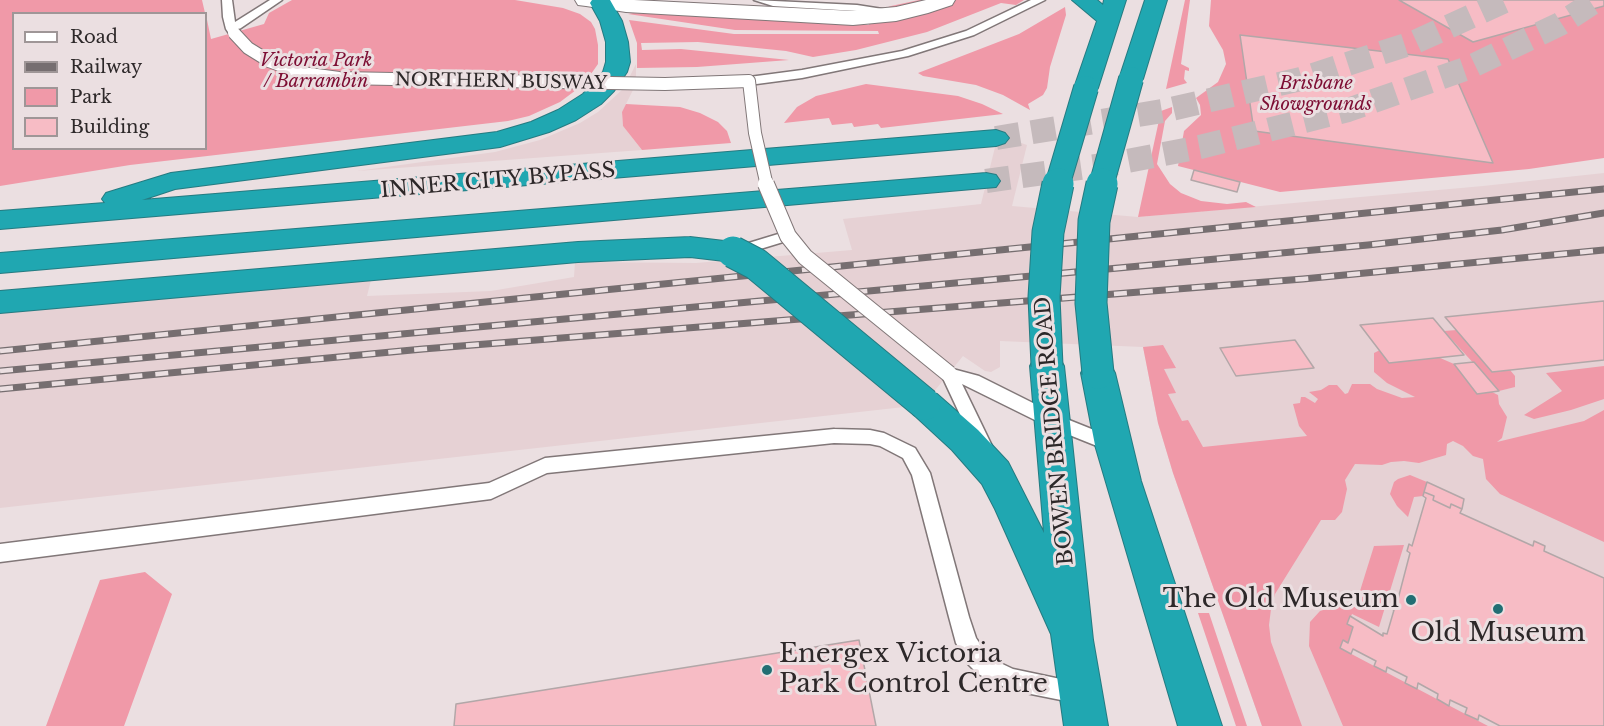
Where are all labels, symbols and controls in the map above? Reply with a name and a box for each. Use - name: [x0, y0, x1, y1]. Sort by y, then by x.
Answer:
- legend: [12, 12, 207, 150]
- text: Road: [70, 26, 118, 48]
- park label: Victoria Park / Barrambin: [260, 50, 372, 92]
- text: Railway: [70, 56, 142, 78]
- street label: NORTHERN BUSWAY: [395, 69, 607, 95]
- park label: Brisbane Showgrounds: [1260, 73, 1372, 116]
- text: Park: [70, 86, 112, 108]
- text: Building: [70, 116, 149, 138]
- street label: INNER CITY BYPASS: [380, 158, 616, 204]
- street label: BOWEN BRIDGE ROAD: [1031, 296, 1079, 566]
- place label: The Old Museum: [1163, 584, 1399, 616]
- marker: The Old Museum: [1404, 593, 1418, 607]
- marker: Old Museum: [1491, 602, 1505, 616]
- place label: Old Museum: [1410, 618, 1586, 650]
- place label: Energex Victoria Park Control Centre: [779, 639, 1048, 700]
- marker: Energex Victoria Park Control Centre: [760, 663, 774, 677]

